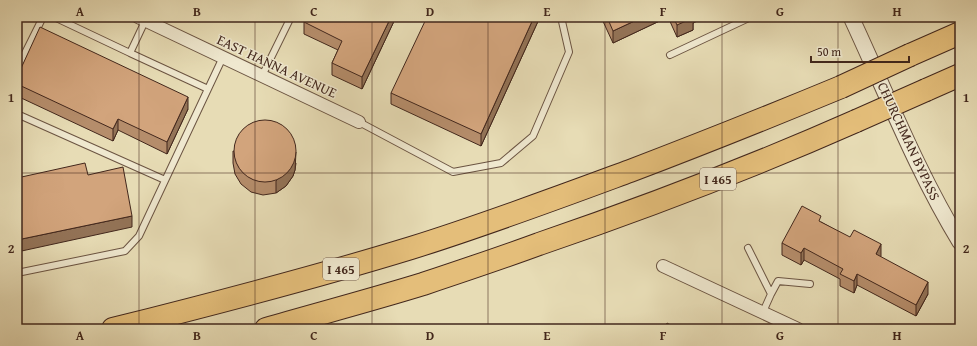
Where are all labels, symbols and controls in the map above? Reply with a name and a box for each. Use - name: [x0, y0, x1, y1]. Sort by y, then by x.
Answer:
- text: A: [76, 2, 85, 21]
- text: B: [193, 2, 201, 21]
- text: C: [310, 2, 318, 21]
- text: D: [426, 2, 434, 21]
- text: E: [544, 2, 551, 21]
- text: F: [660, 2, 667, 21]
- text: G: [776, 2, 784, 21]
- text: H: [892, 2, 902, 21]
- street label: EAST HANNA AVENUE: [214, 29, 340, 103]
- scale bar: [811, 38, 909, 64]
- text: 50 m: [817, 43, 841, 60]
- street label: CHURCHMAN BYPASS: [873, 79, 945, 204]
- text: 1: [8, 88, 14, 107]
- text: 1: [963, 88, 969, 107]
- road number: I 465: [700, 168, 736, 190]
- text: 2: [8, 239, 15, 258]
- text: 2: [963, 239, 970, 258]
- road number: I 465: [323, 258, 359, 280]
- text: A: [76, 326, 85, 345]
- text: B: [193, 326, 201, 345]
- text: C: [310, 326, 318, 345]
- text: D: [426, 326, 434, 345]
- text: E: [544, 326, 551, 345]
- text: F: [660, 326, 667, 345]
- text: G: [776, 326, 784, 345]
- text: H: [892, 326, 902, 345]

